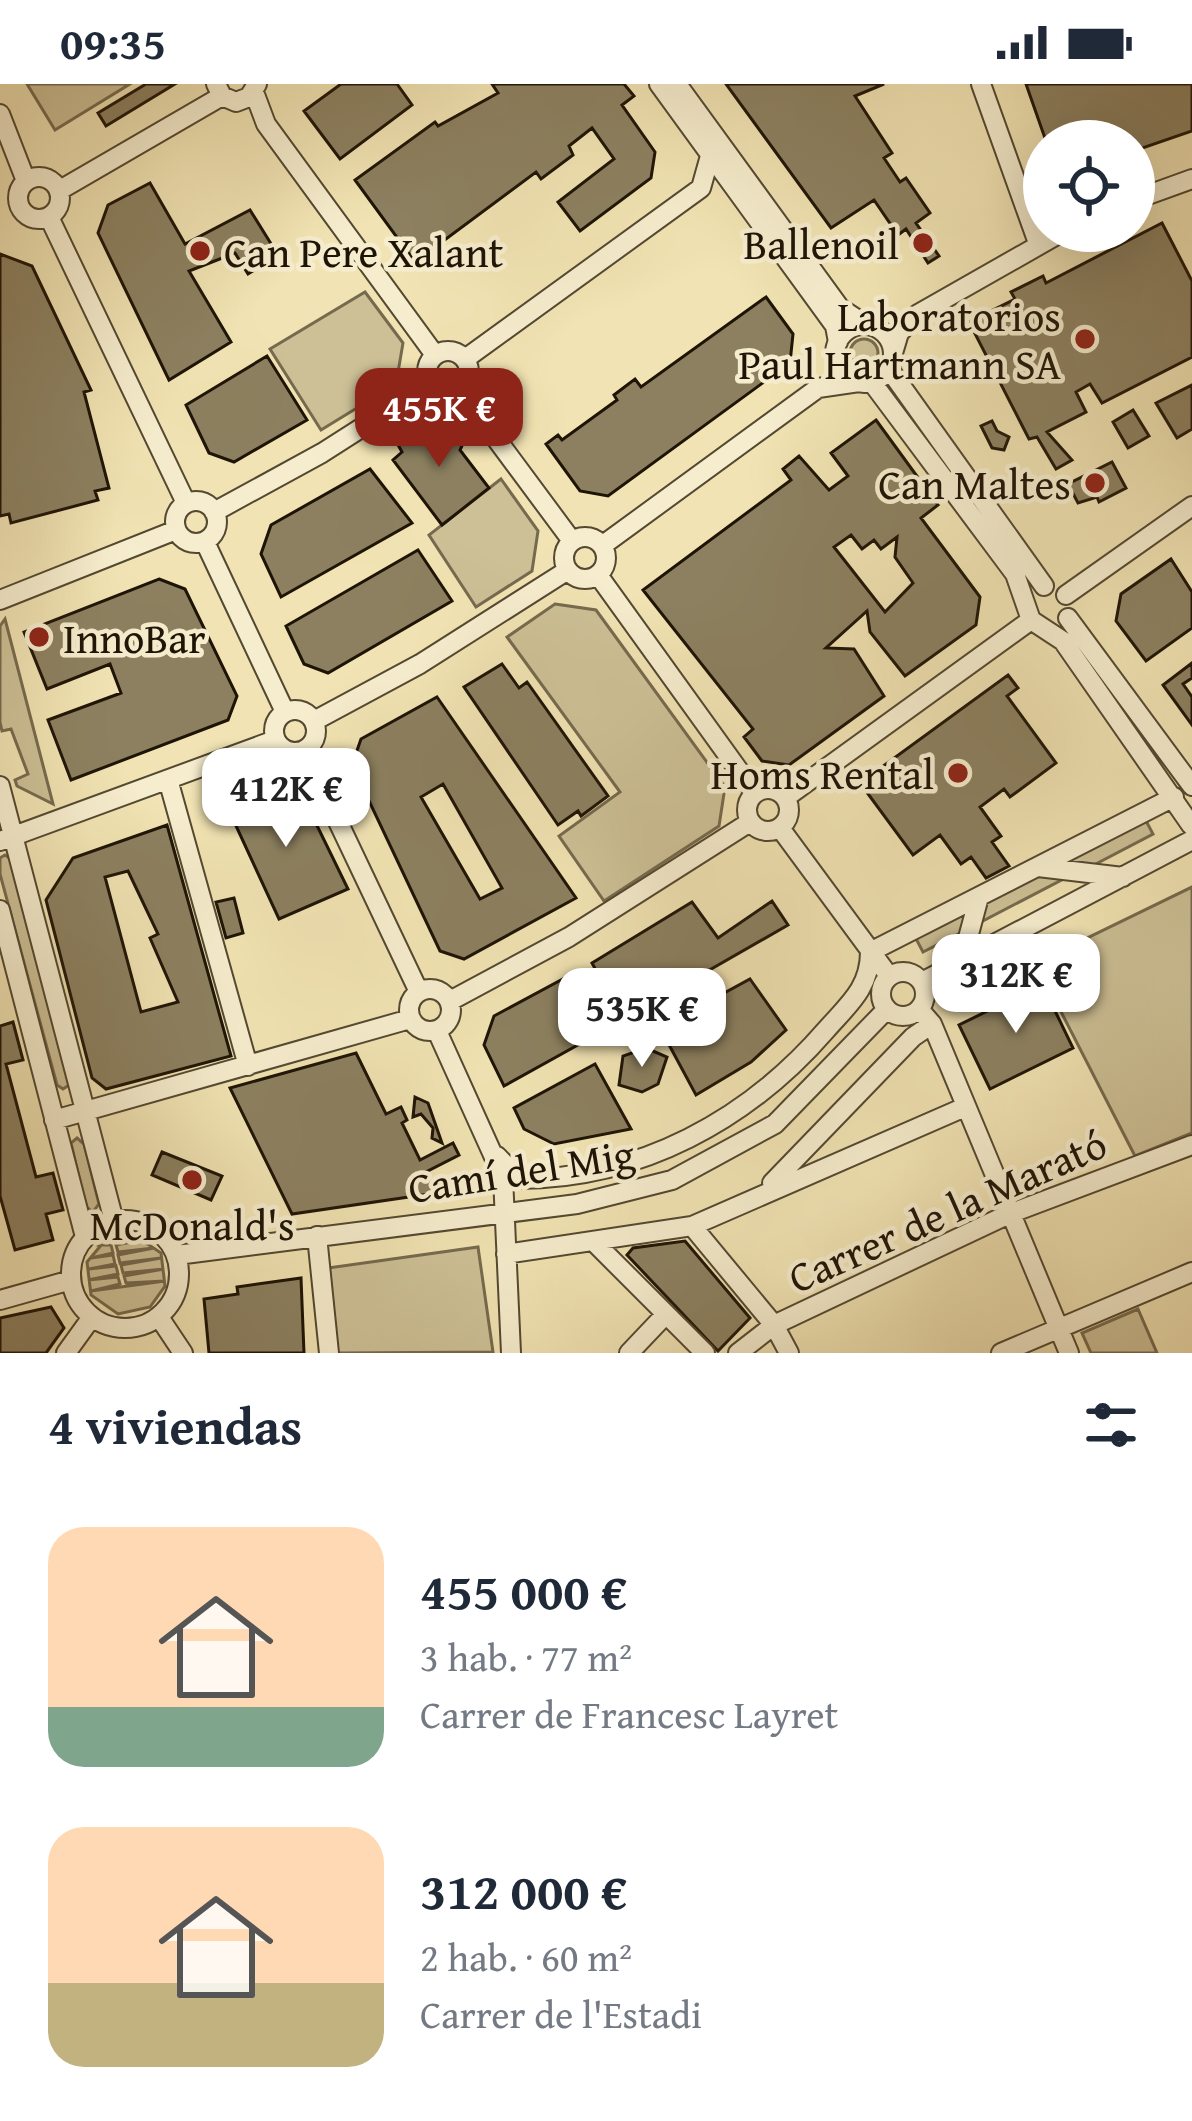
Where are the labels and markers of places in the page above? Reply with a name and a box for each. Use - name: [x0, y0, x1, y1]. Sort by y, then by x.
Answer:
- place label: Ballenoil: [743, 213, 899, 274]
- place label: Can Pere Xalant: [224, 221, 504, 282]
- marker: Ballenoil: [910, 230, 936, 256]
- marker: Can Pere Xalant: [187, 238, 213, 264]
- place label: Laboratorios Paul Hartmann SA: [738, 285, 1062, 394]
- marker: Laboratorios Paul Hartmann SA: [1072, 326, 1098, 352]
- pin: 455K €: [341, 368, 537, 470]
- place label: Can Maltes: [878, 453, 1071, 514]
- marker: Can Maltes: [1082, 470, 1108, 496]
- place label: InnoBar: [63, 607, 206, 668]
- marker: InnoBar: [26, 624, 52, 650]
- place label: Homs Rental: [711, 743, 934, 804]
- pin: 412K €: [188, 748, 384, 850]
- marker: Homs Rental: [945, 760, 971, 786]
- pin: 312K €: [918, 934, 1114, 1036]
- pin: 535K €: [544, 968, 740, 1070]
- marker: McDonald's: [179, 1167, 205, 1193]
- place label: McDonald's: [89, 1194, 295, 1255]

